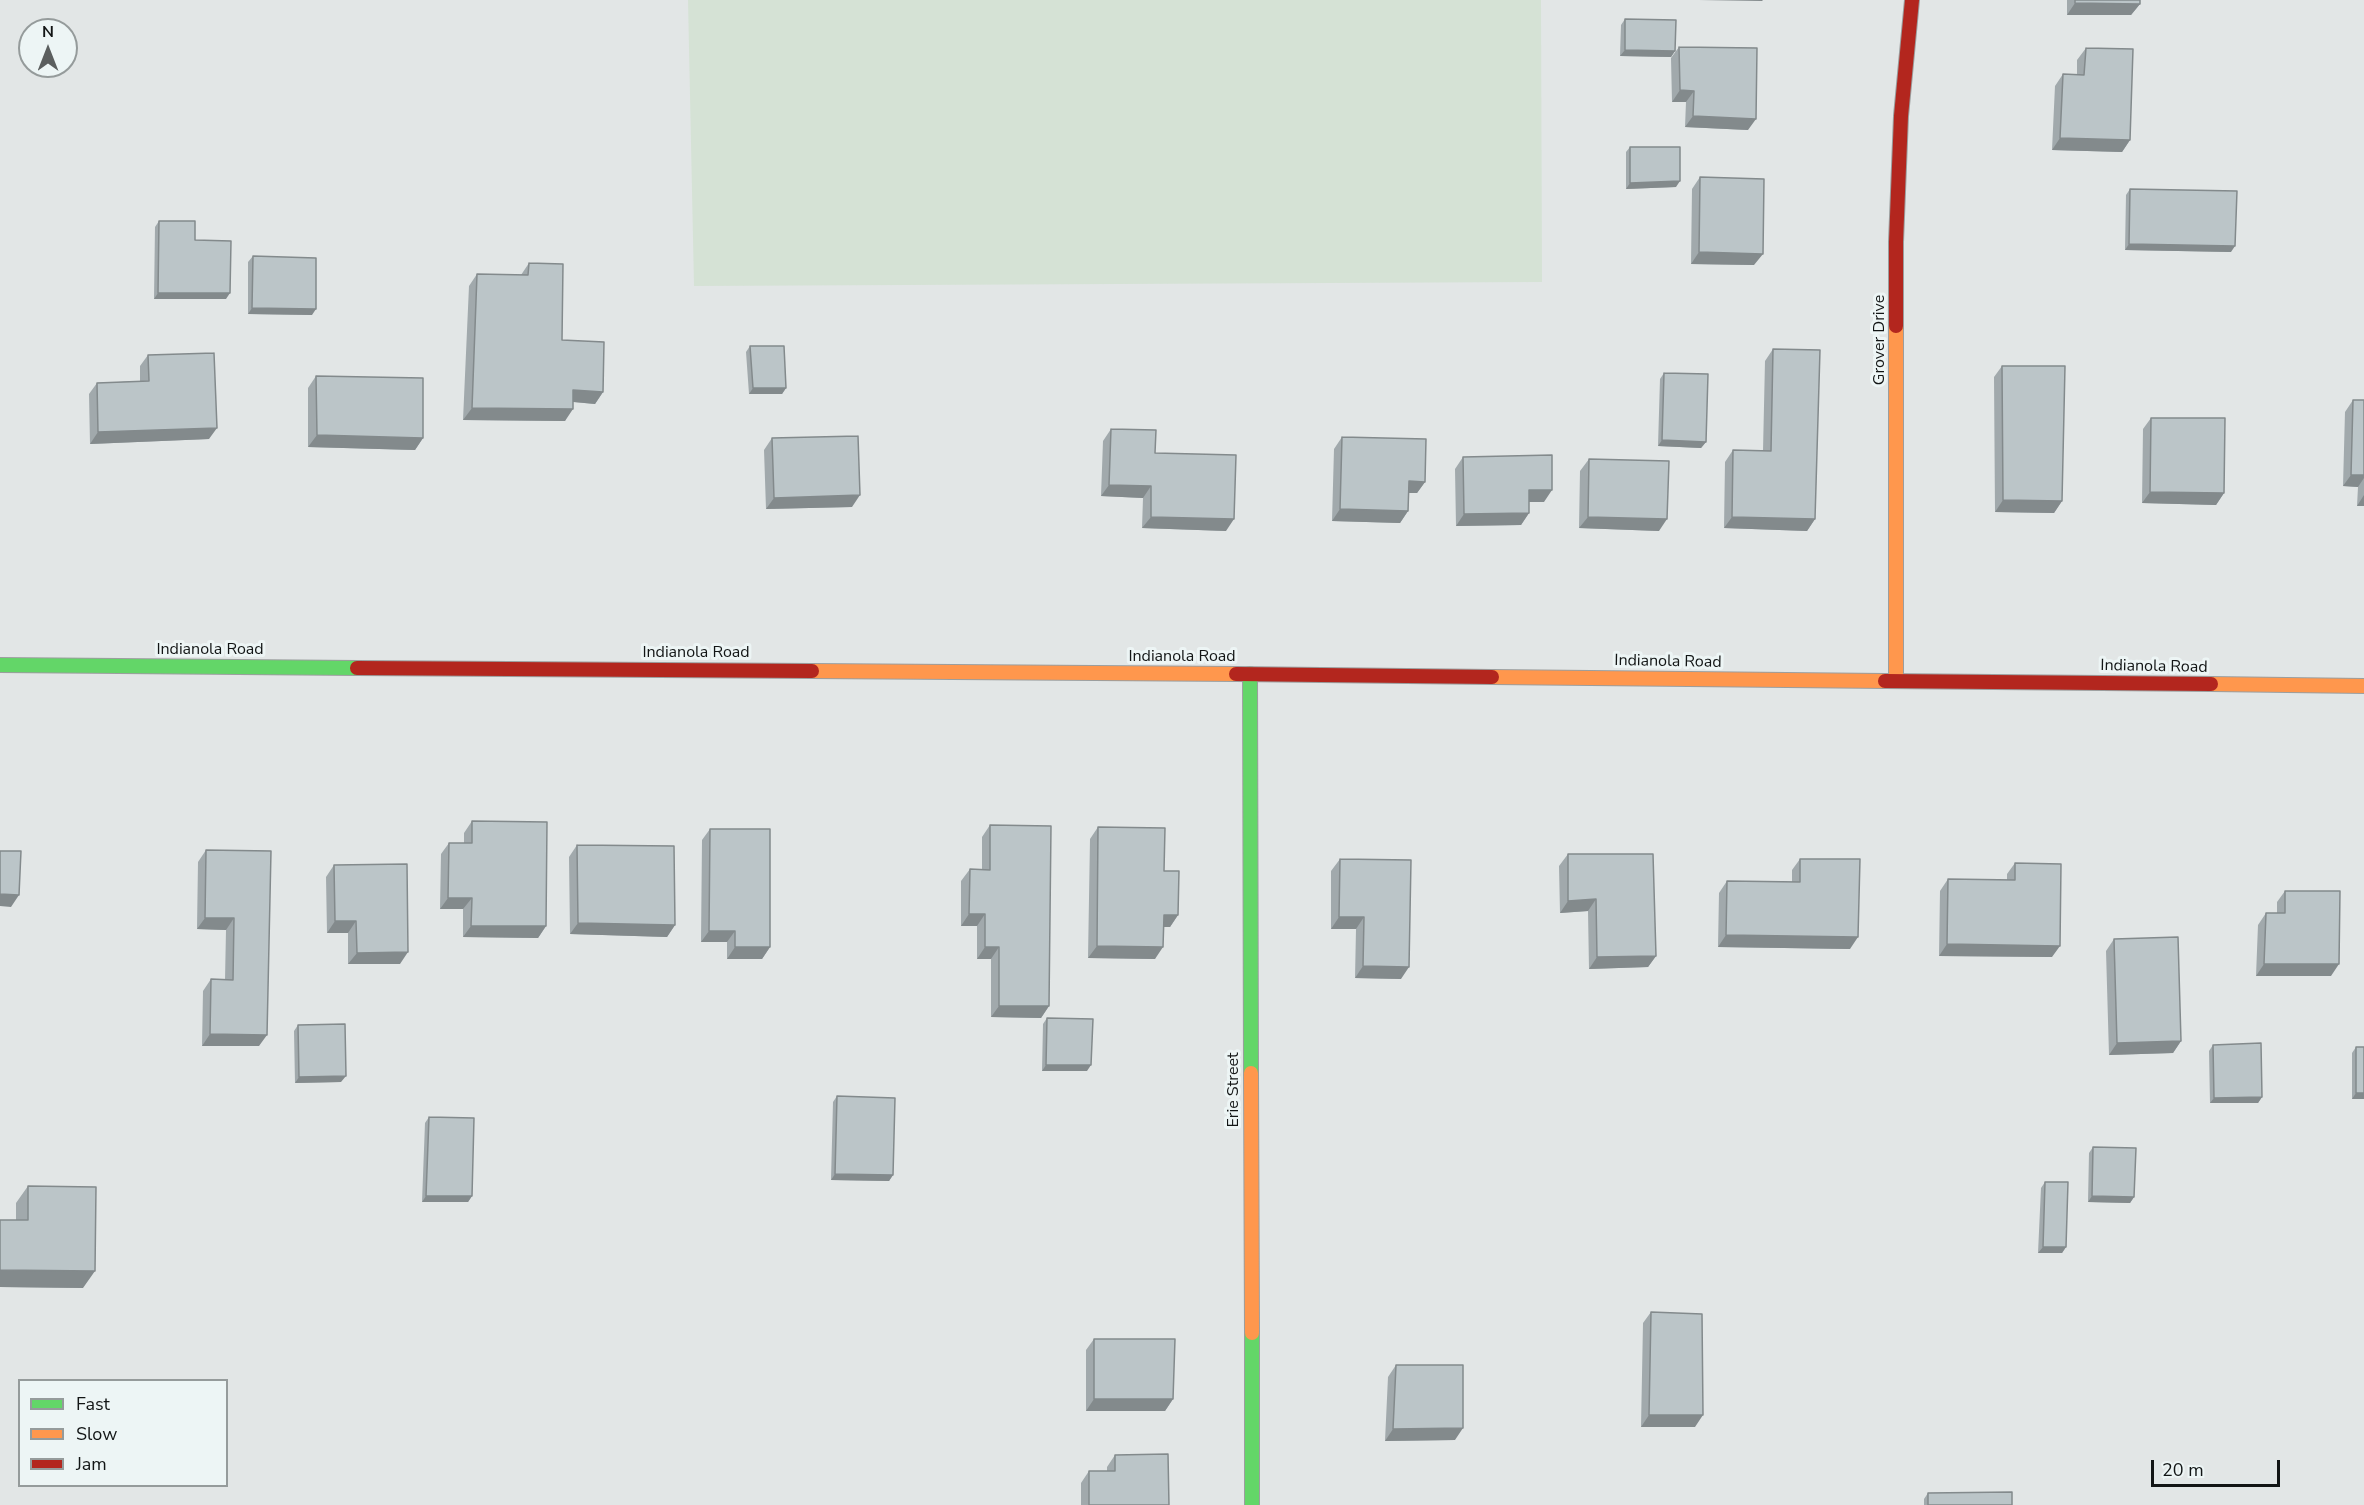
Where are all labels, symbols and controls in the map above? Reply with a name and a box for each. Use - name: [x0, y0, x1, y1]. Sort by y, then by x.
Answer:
- north arrow: [18, 18, 78, 78]
- text: N: [42, 21, 54, 43]
- street label: Grover Drive: [1870, 295, 1890, 385]
- street label: Indianola Road: [156, 640, 264, 660]
- street label: Indianola Road: [642, 643, 750, 663]
- street label: Indianola Road: [1128, 647, 1236, 667]
- street label: Indianola Road: [1614, 651, 1722, 673]
- street label: Indianola Road: [2100, 656, 2208, 678]
- street label: Erie Street: [1224, 1052, 1244, 1128]
- legend: [18, 1379, 228, 1487]
- text: Fast: [76, 1392, 110, 1416]
- text: Slow: [76, 1422, 117, 1446]
- scale bar: [2154, 1448, 2283, 1486]
- text: Jam: [76, 1452, 107, 1476]
- text: 20 m: [2162, 1458, 2204, 1482]

